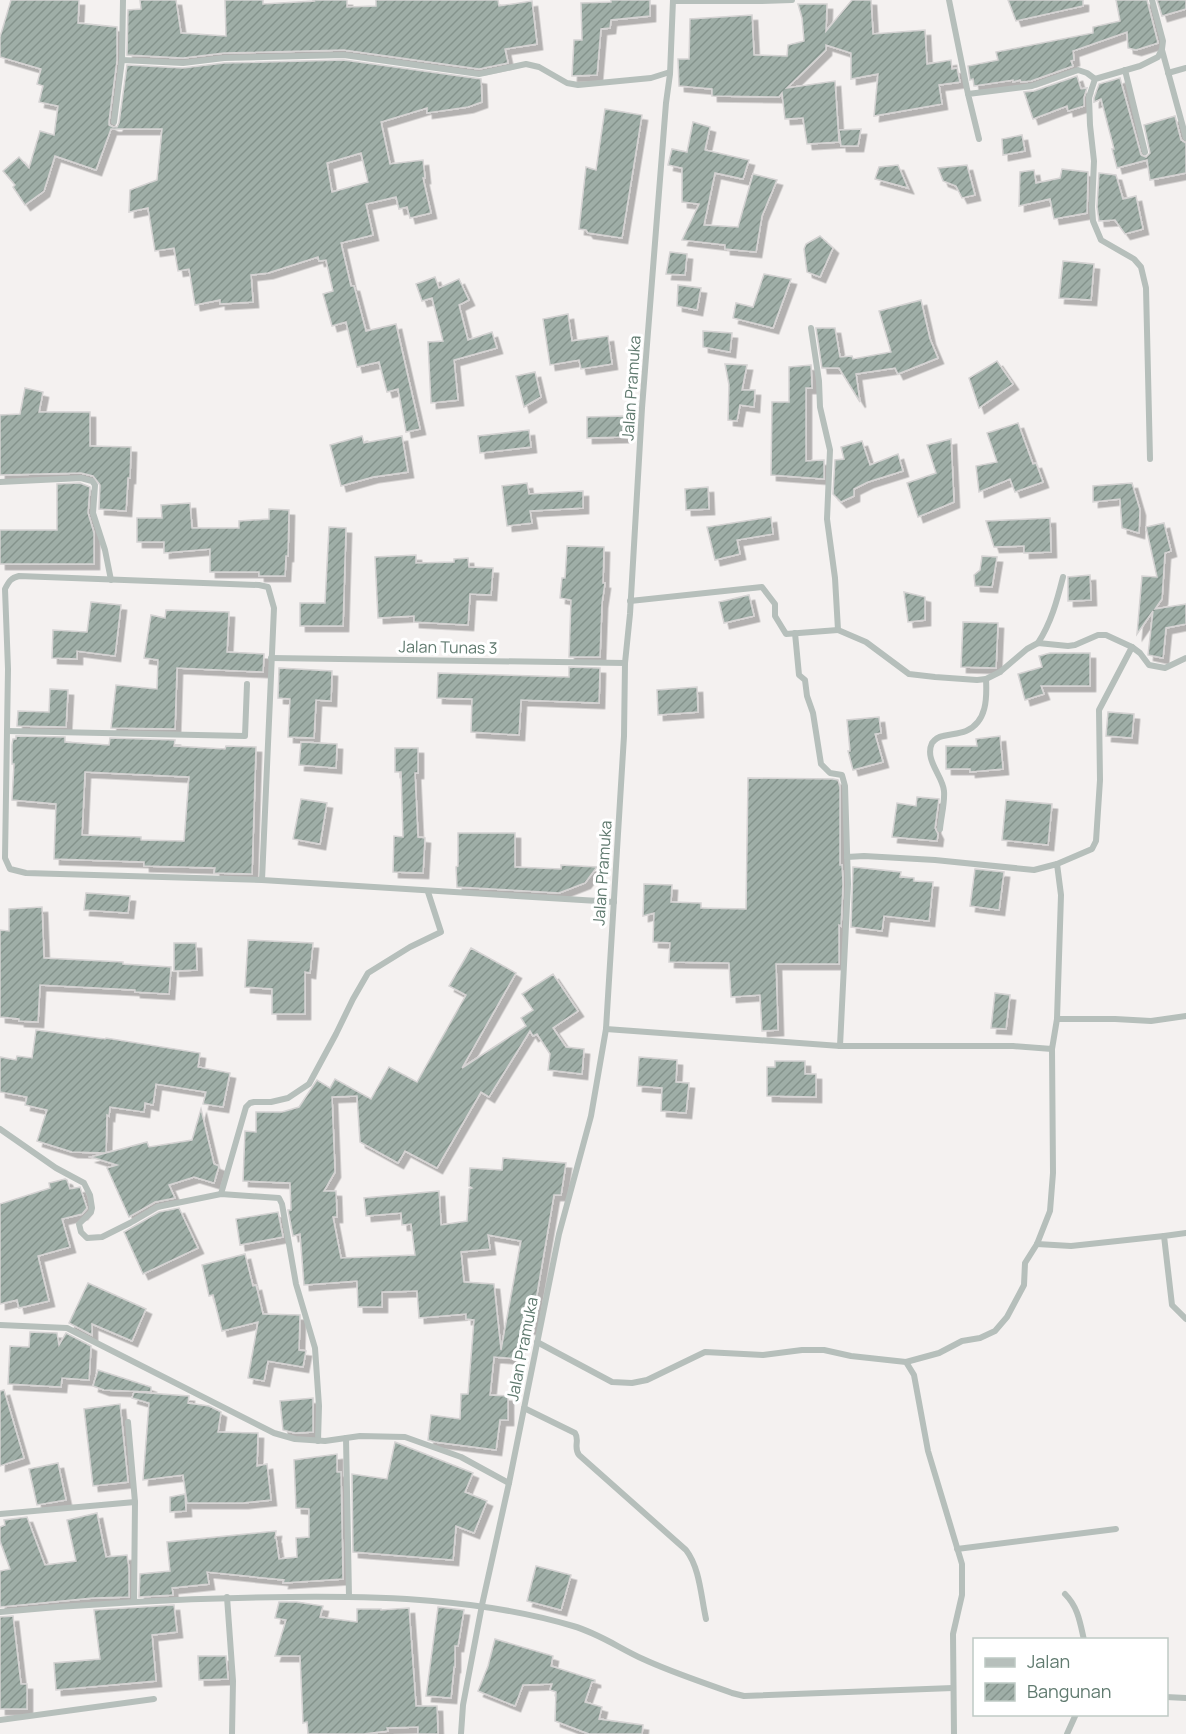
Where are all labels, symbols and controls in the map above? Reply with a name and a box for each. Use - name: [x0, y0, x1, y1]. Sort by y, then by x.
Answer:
- street label: Jalan Pramuka: [616, 335, 646, 441]
- street label: Jalan Tunas 3: [398, 635, 498, 659]
- street label: Jalan Pramuka: [587, 820, 617, 926]
- street label: Jalan Pramuka: [501, 1295, 543, 1403]
- legend: [973, 1638, 1168, 1716]
- text: Jalan: [1027, 1649, 1070, 1673]
- text: Bangunan: [1027, 1679, 1111, 1703]

